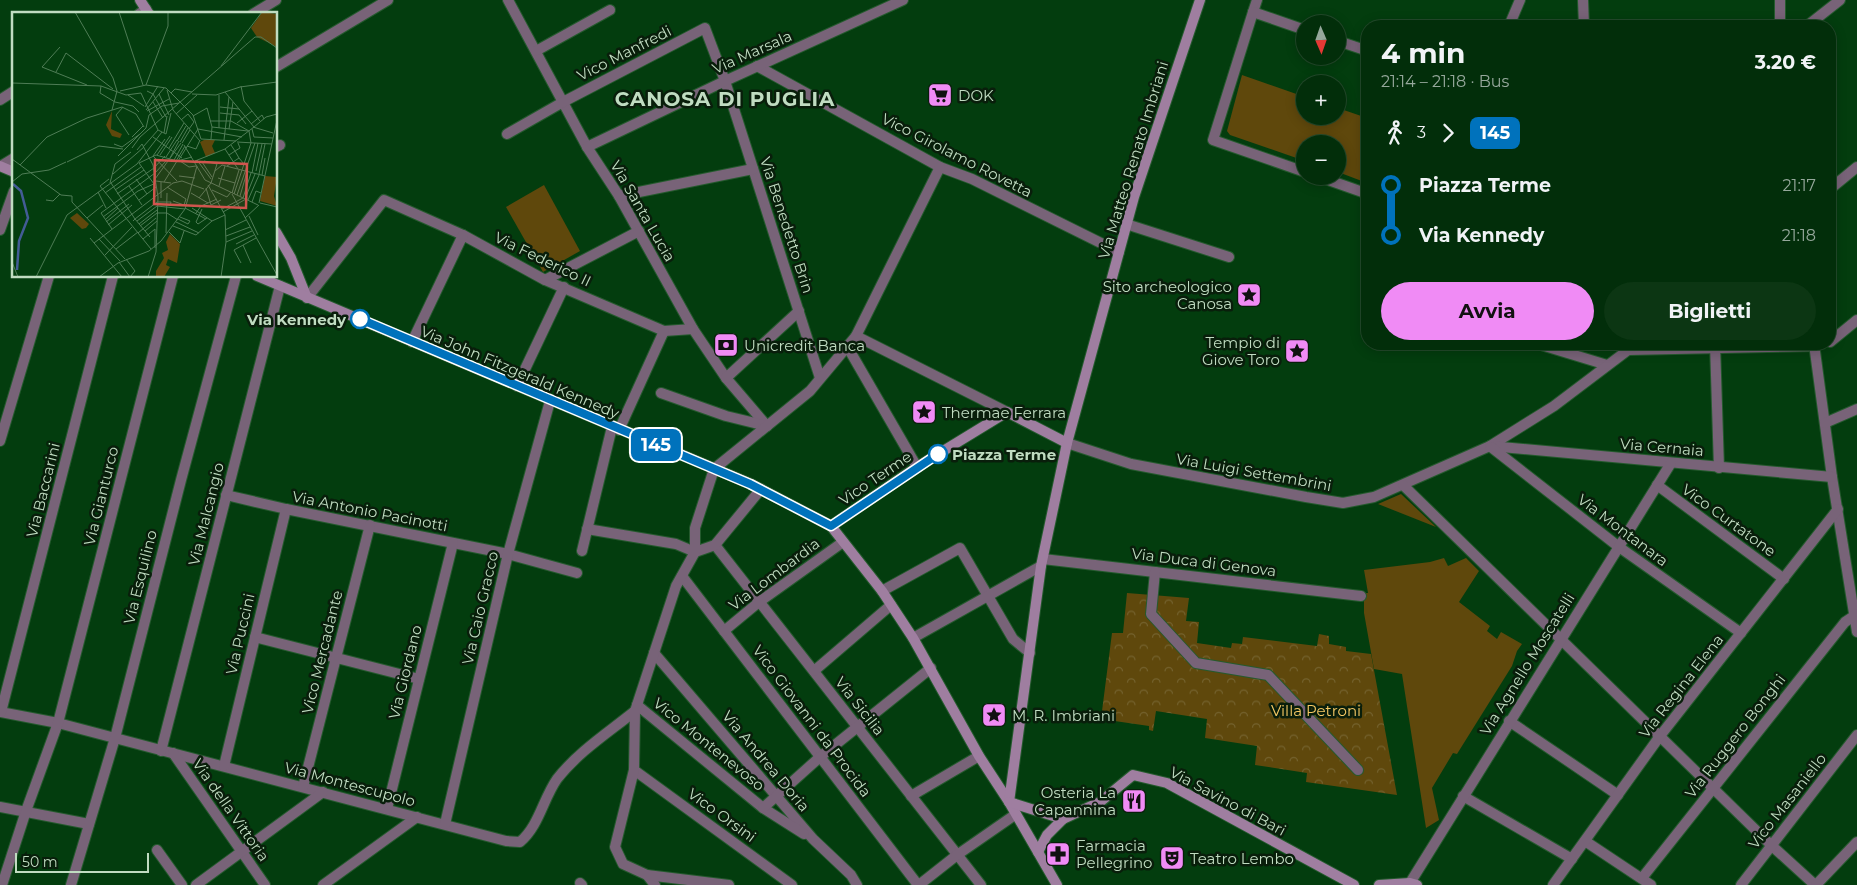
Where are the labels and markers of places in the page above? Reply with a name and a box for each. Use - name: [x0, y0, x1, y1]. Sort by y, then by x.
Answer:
- supermarket icon: DOK: [927, 82, 953, 108]
- place label: DOK: [958, 86, 994, 105]
- place label: Sito archeologico Canosa: [1103, 277, 1232, 313]
- place icon: Sito archeologico Canosa: [1236, 282, 1262, 308]
- marker: Via Kennedy: [350, 309, 370, 329]
- place label: Via Kennedy: [246, 310, 347, 329]
- bank icon: Unicredit Banca: [713, 332, 739, 358]
- place label: Tempio di Giove Toro: [1202, 333, 1280, 369]
- place label: Unicredit Banca: [744, 336, 865, 355]
- place icon: Tempio di Giove Toro: [1284, 338, 1310, 364]
- place icon: Thermae Ferrara: [911, 399, 937, 425]
- place label: Thermae Ferrara: [942, 403, 1066, 422]
- marker: Piazza Terme: [928, 444, 948, 464]
- place label: Piazza Terme: [952, 445, 1056, 464]
- place icon: M. R. Imbriani: [981, 702, 1007, 728]
- place label: M. R. Imbriani: [1012, 706, 1115, 725]
- place label: Osteria La Capannina: [1034, 783, 1116, 819]
- restaurant icon: Osteria La Capannina: [1121, 788, 1147, 814]
- place label: Farmacia Pellegrino: [1076, 836, 1153, 872]
- pharmacy icon: Farmacia Pellegrino: [1045, 841, 1071, 867]
- theatre icon: Teatro Lembo: [1159, 845, 1185, 871]
- place label: Teatro Lembo: [1190, 849, 1294, 868]

